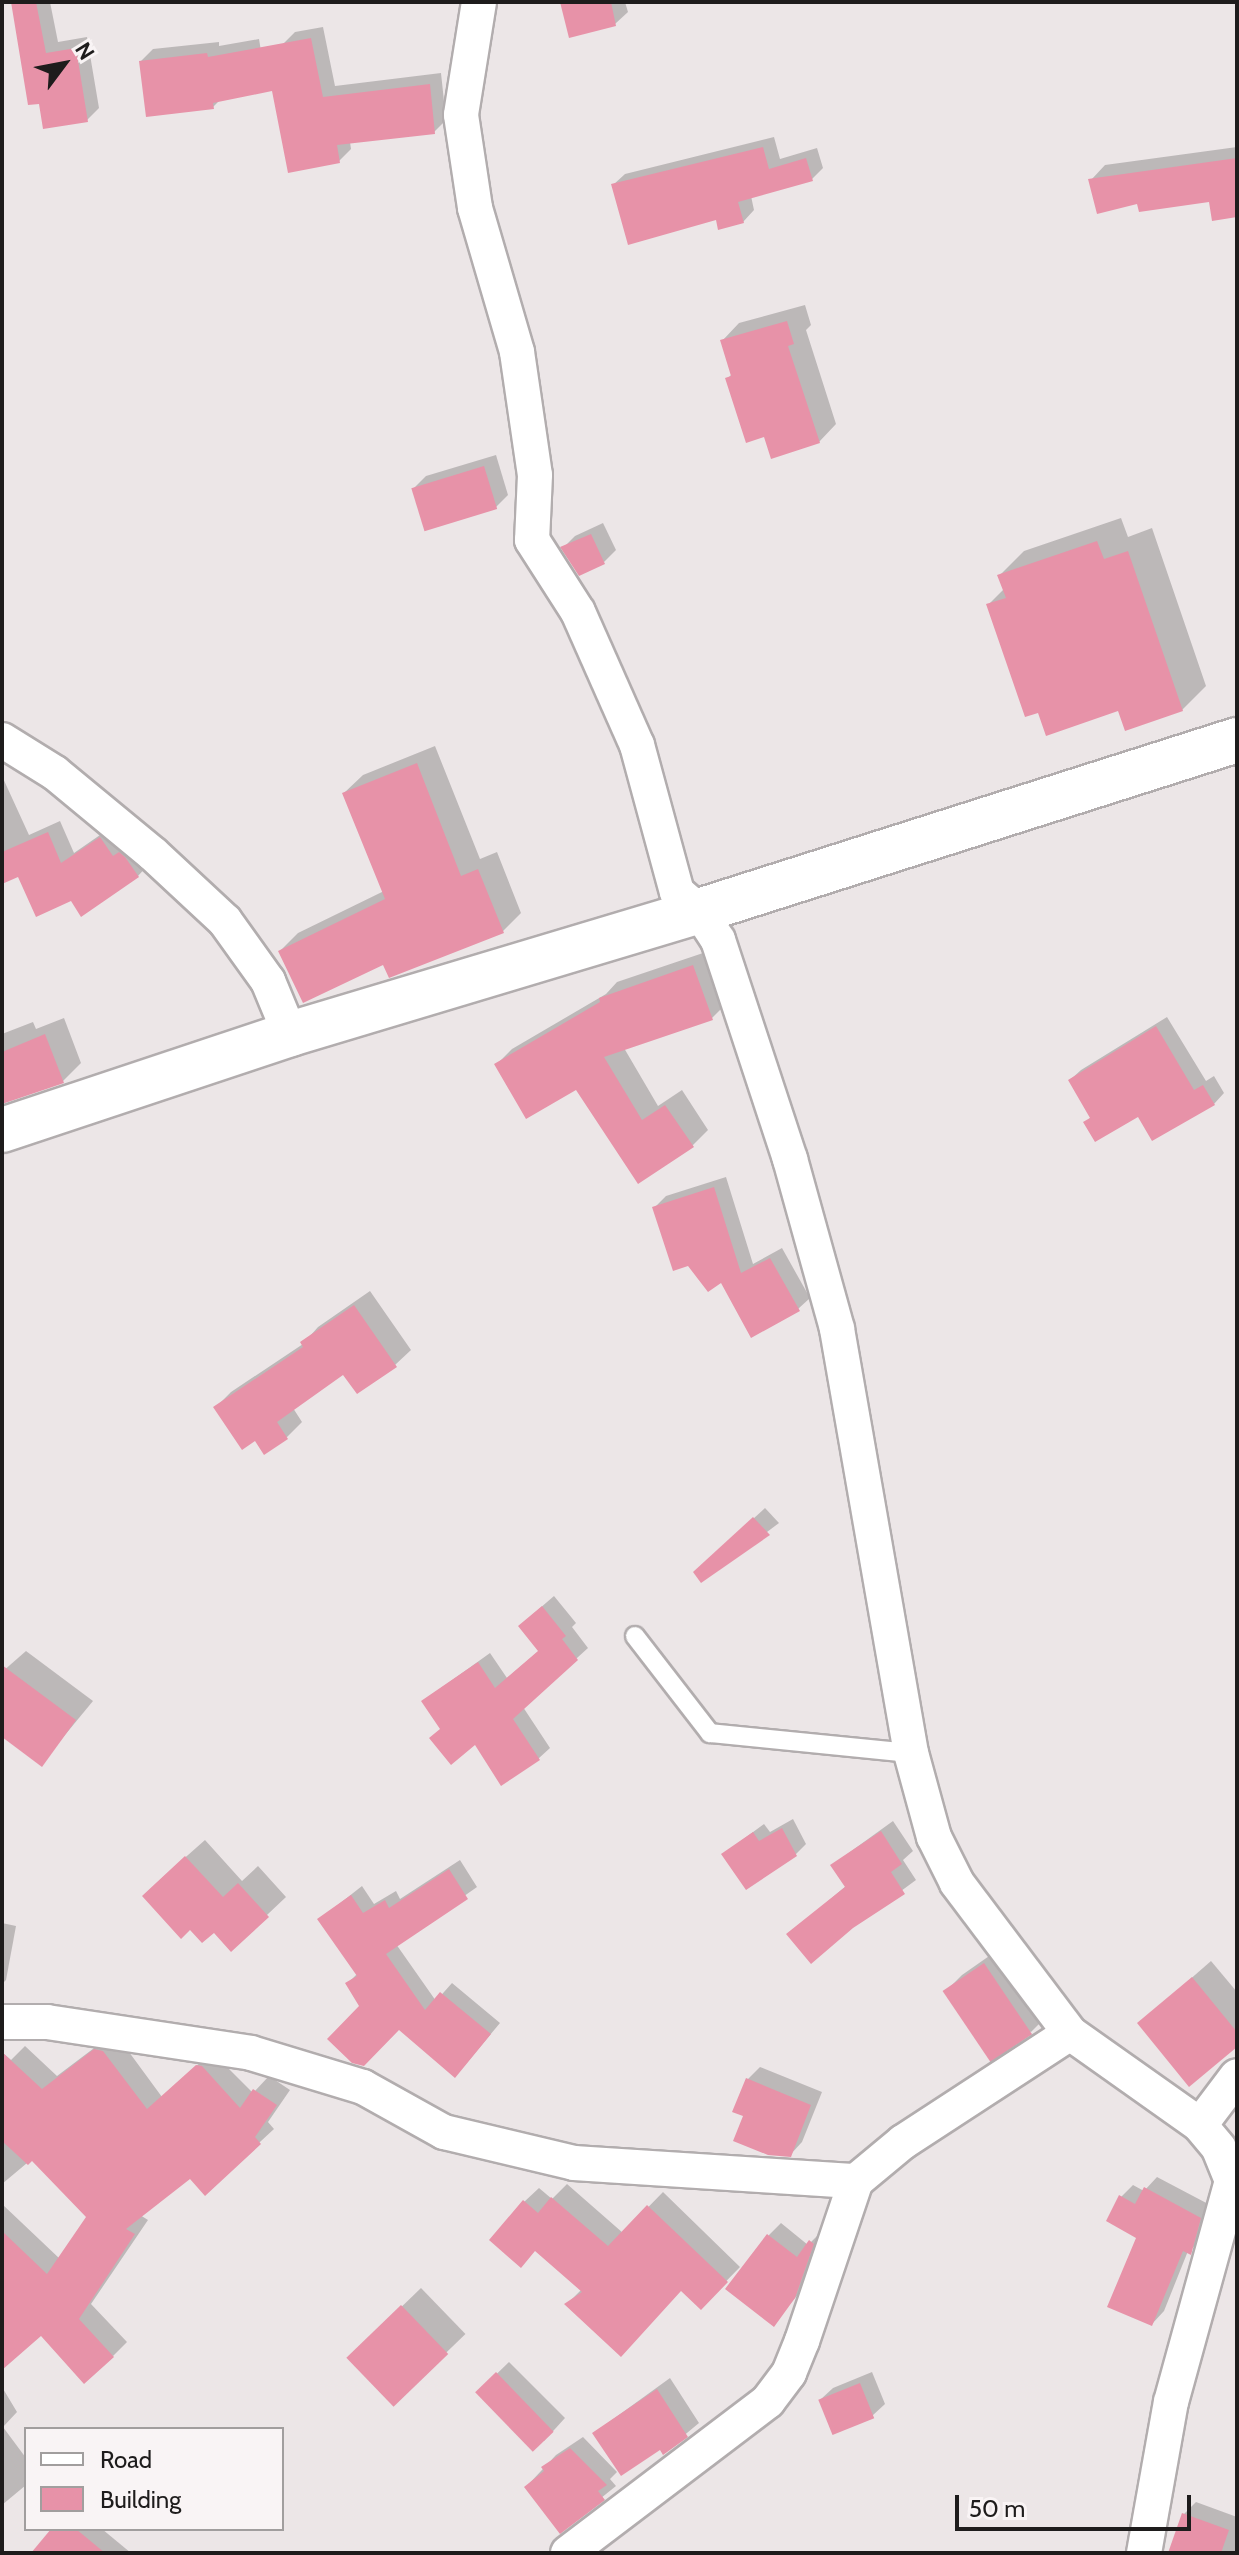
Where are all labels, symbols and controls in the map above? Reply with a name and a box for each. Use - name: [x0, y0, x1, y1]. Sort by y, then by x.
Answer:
- north arrow: [24, 24, 104, 104]
- text: N: [69, 37, 100, 65]
- legend: [24, 2427, 284, 2531]
- text: Road: [100, 2445, 152, 2474]
- scale bar: [959, 2479, 1195, 2529]
- text: Building: [100, 2485, 181, 2514]
- text: 50 m: [969, 2494, 1025, 2523]

